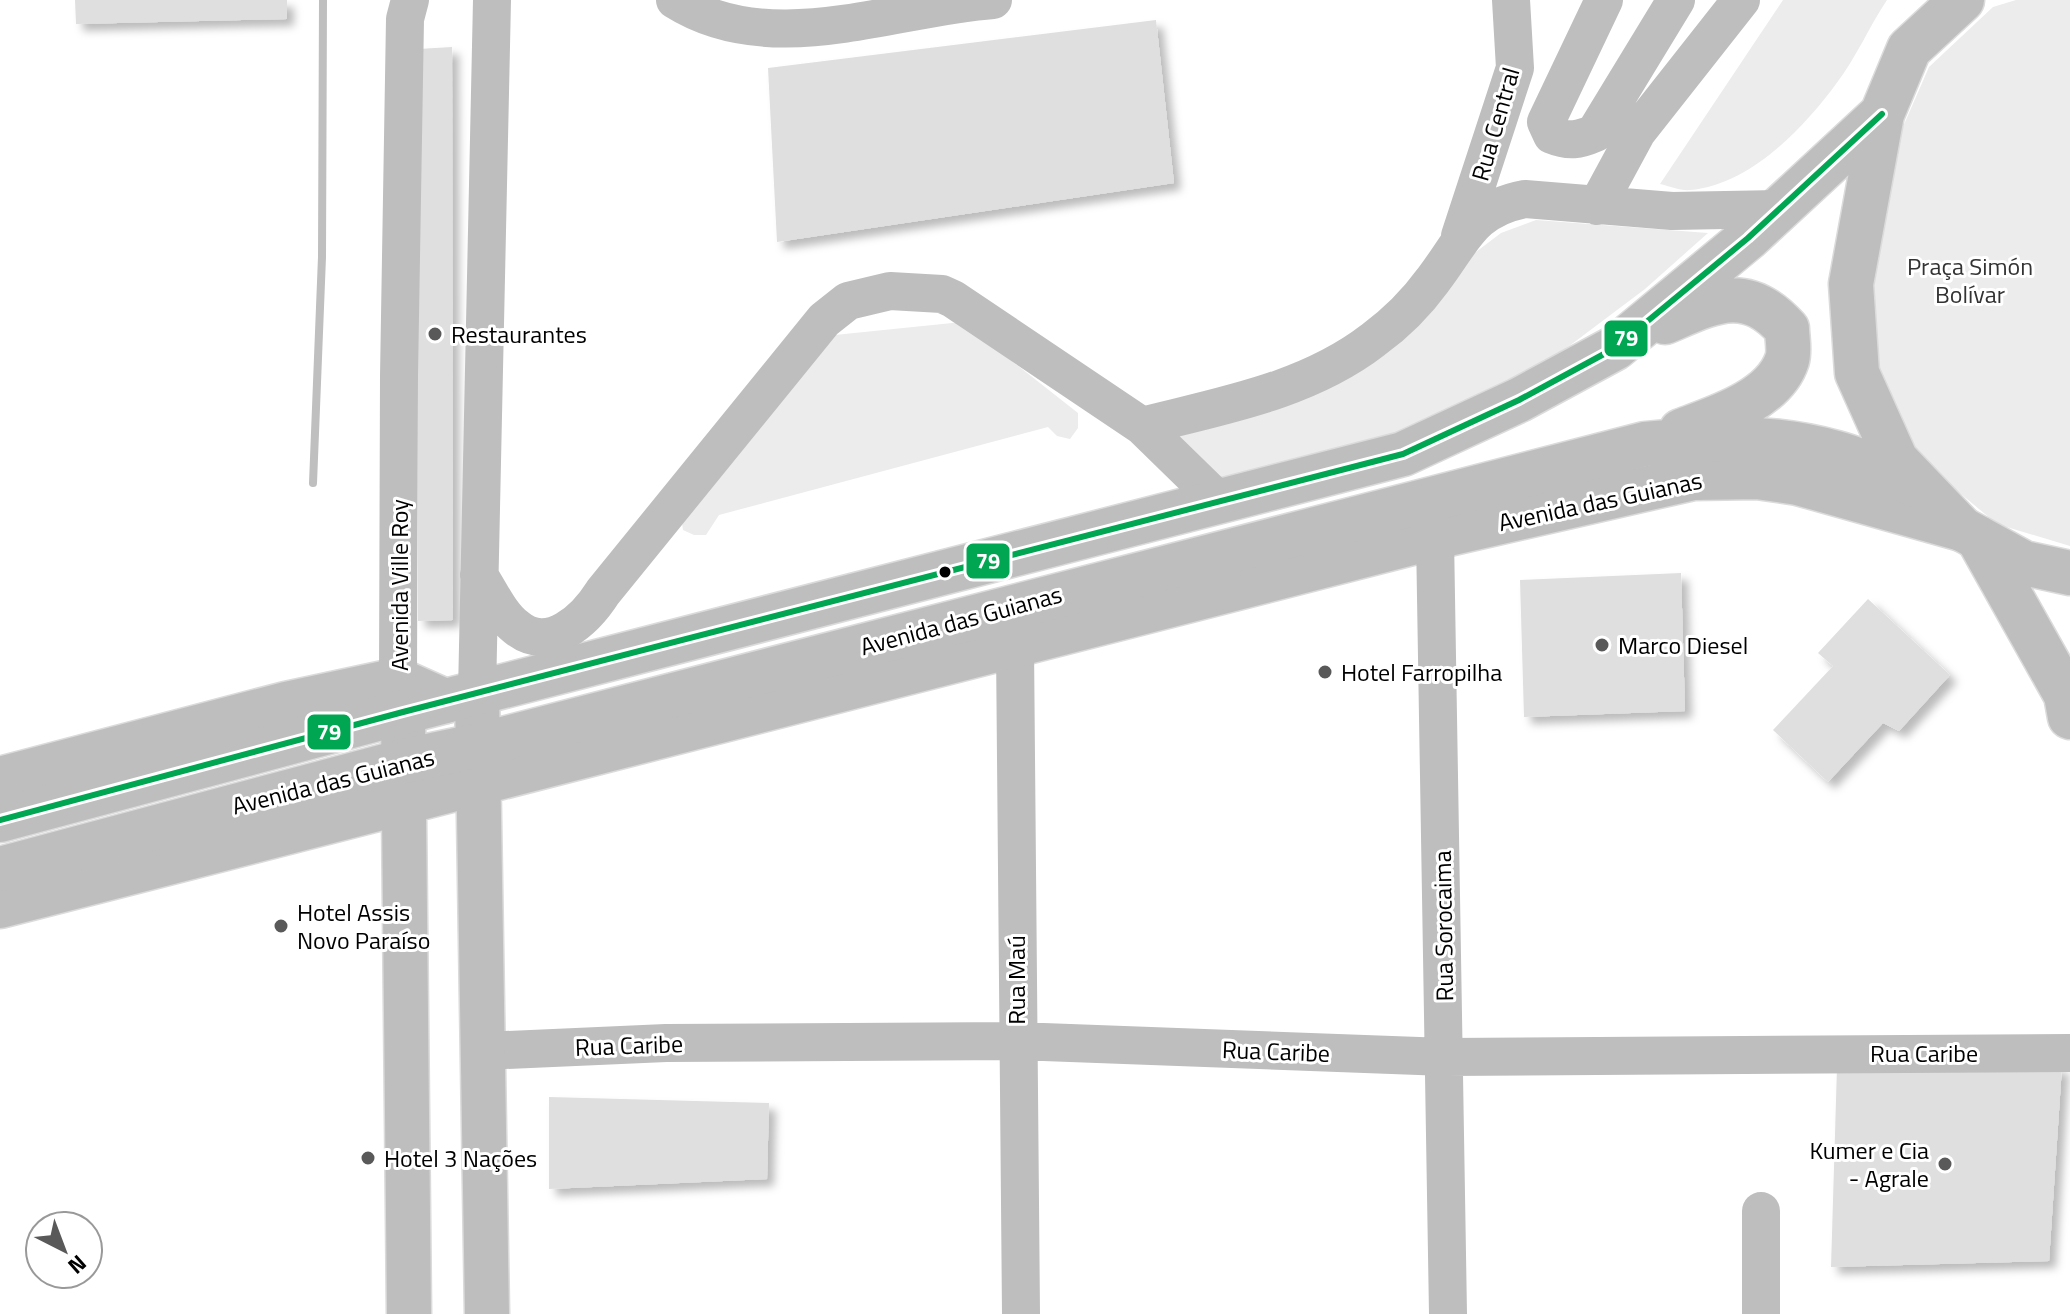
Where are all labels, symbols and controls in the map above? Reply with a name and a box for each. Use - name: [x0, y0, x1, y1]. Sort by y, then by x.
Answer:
- street label: Rua Central: [1462, 63, 1528, 185]
- park label: Praça Simón Bolívar: [1907, 248, 2033, 312]
- place label: Restaurantes: [451, 316, 587, 352]
- line badge: 79: [1603, 319, 1649, 358]
- text: 79: [1614, 321, 1638, 355]
- marker: Restaurantes: [426, 325, 444, 343]
- street label: Avenida das Guianas: [1495, 462, 1705, 540]
- street label: Avenida Ville Roy: [381, 499, 417, 671]
- line badge: 79: [965, 542, 1011, 580]
- text: 79: [976, 544, 1000, 578]
- unlabelled marker: [937, 564, 953, 580]
- street label: Avenida das Guianas: [856, 576, 1066, 664]
- place label: Marco Diesel: [1618, 627, 1748, 663]
- marker: Marco Diesel: [1593, 636, 1611, 654]
- place label: Hotel Farropilha: [1341, 654, 1502, 690]
- marker: Hotel Farropilha: [1316, 663, 1334, 681]
- line badge: 79: [306, 713, 352, 751]
- text: 79: [317, 715, 341, 749]
- street label: Avenida das Guianas: [228, 738, 438, 824]
- street label: Rua Sorocaima: [1424, 850, 1462, 1002]
- place label: Hotel Assis Novo Paraíso: [297, 894, 430, 958]
- marker: Hotel Assis Novo Paraíso: [272, 917, 290, 935]
- street label: Rua Maú: [998, 935, 1034, 1025]
- street label: Rua Caribe: [574, 1025, 684, 1065]
- street label: Rua Caribe: [1221, 1031, 1331, 1071]
- street label: Rua Caribe: [1870, 1035, 1978, 1071]
- place label: Kumer e Cia - Agrale: [1809, 1132, 1929, 1196]
- place label: Hotel 3 Nações: [384, 1140, 537, 1176]
- marker: Hotel 3 Nações: [359, 1149, 377, 1167]
- marker: Kumer e Cia - Agrale: [1936, 1155, 1954, 1173]
- north arrow: [24, 1210, 104, 1290]
- text: N: [60, 1247, 94, 1283]

